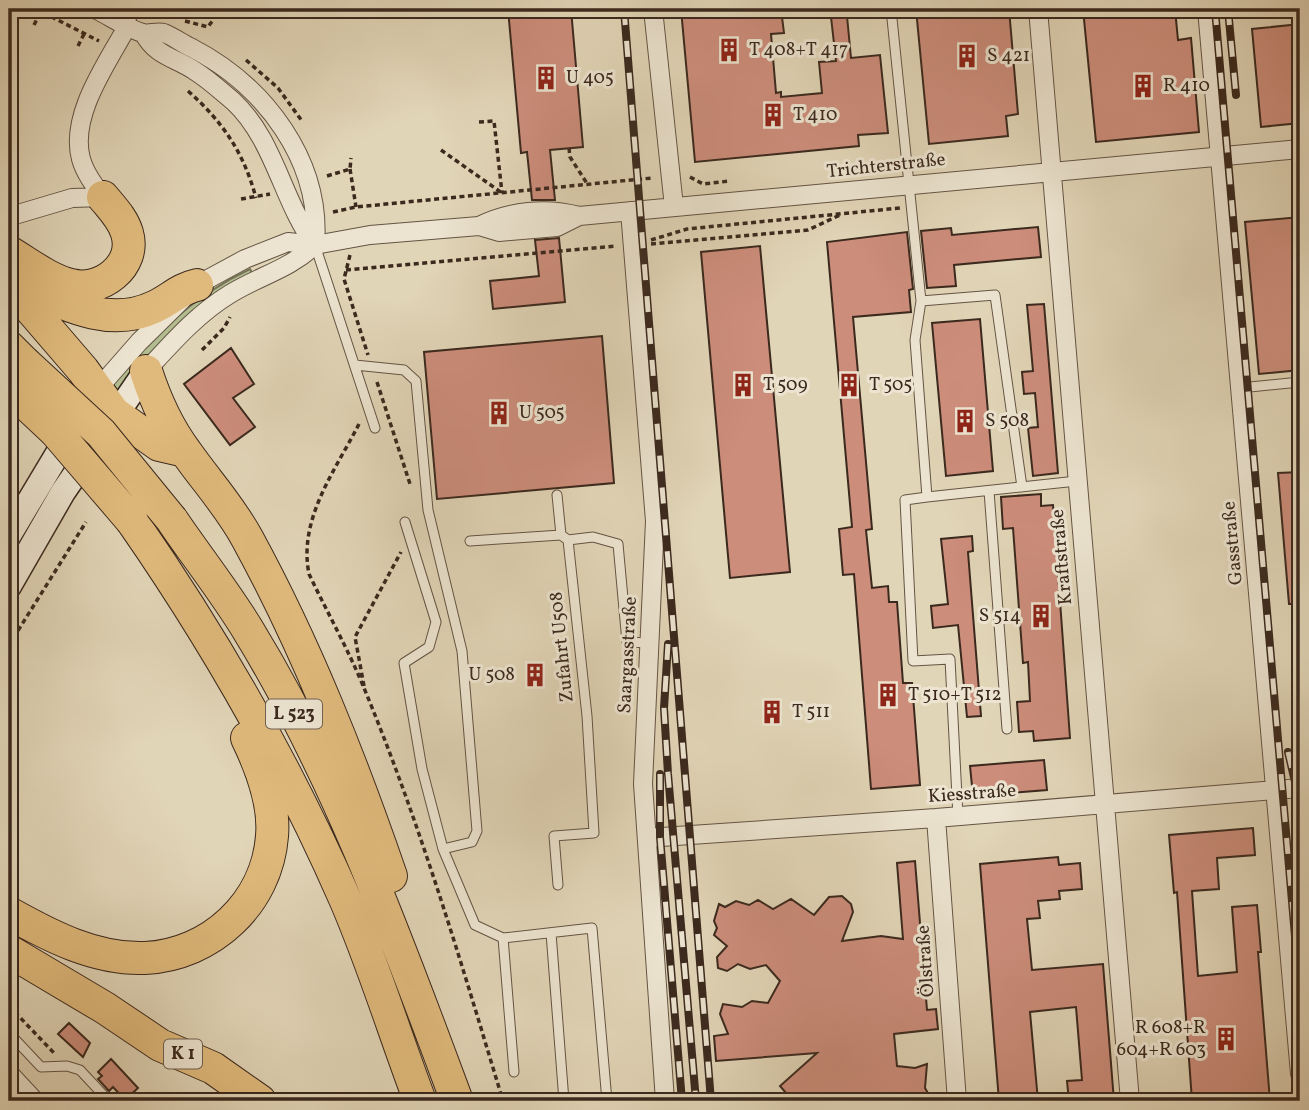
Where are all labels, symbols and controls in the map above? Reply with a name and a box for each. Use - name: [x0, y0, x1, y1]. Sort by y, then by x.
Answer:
- building icon: T 408+T 417: [715, 36, 743, 64]
- place label: T 408+T 417: [749, 37, 848, 63]
- building icon: S 421: [953, 42, 981, 70]
- place label: S 421: [987, 43, 1030, 69]
- building icon: U 405: [532, 64, 560, 92]
- place label: U 405: [566, 65, 614, 91]
- building icon: R 410: [1129, 72, 1157, 100]
- place label: R 410: [1163, 73, 1210, 99]
- building icon: T 410: [759, 101, 787, 129]
- place label: T 410: [793, 102, 837, 128]
- street label: Trichterstraße: [825, 147, 947, 185]
- building icon: T 509: [729, 371, 757, 399]
- building icon: T 505: [835, 371, 863, 399]
- place label: T 509: [763, 372, 808, 398]
- place label: T 505: [869, 372, 912, 398]
- building icon: U 505: [485, 399, 513, 427]
- place label: U 505: [519, 400, 565, 426]
- building icon: S 508: [951, 407, 979, 435]
- place label: S 508: [985, 408, 1029, 434]
- street label: Gasstraße: [1216, 500, 1250, 586]
- street label: Kraftstraße: [1045, 508, 1079, 606]
- street label: Zufahrt U508: [543, 590, 581, 704]
- street label: Saargasstraße: [612, 596, 644, 714]
- building icon: S 514: [1027, 602, 1055, 630]
- place label: S 514: [979, 603, 1021, 629]
- building icon: U 508: [521, 661, 549, 689]
- place label: U 508: [469, 662, 515, 688]
- building icon: T 510+T 512: [874, 681, 902, 709]
- place label: T 510+T 512: [908, 682, 1002, 708]
- building icon: T 511: [758, 698, 786, 726]
- place label: T 511: [792, 699, 830, 725]
- road number: L 523: [266, 700, 322, 728]
- street label: Kiesstraße: [927, 778, 1017, 810]
- street label: Ölstraße: [911, 924, 941, 998]
- place label: R 608+R 604+R 603: [1117, 1015, 1206, 1063]
- building icon: R 608+R 604+R 603: [1212, 1025, 1240, 1053]
- road number: K 1: [164, 1040, 202, 1069]

